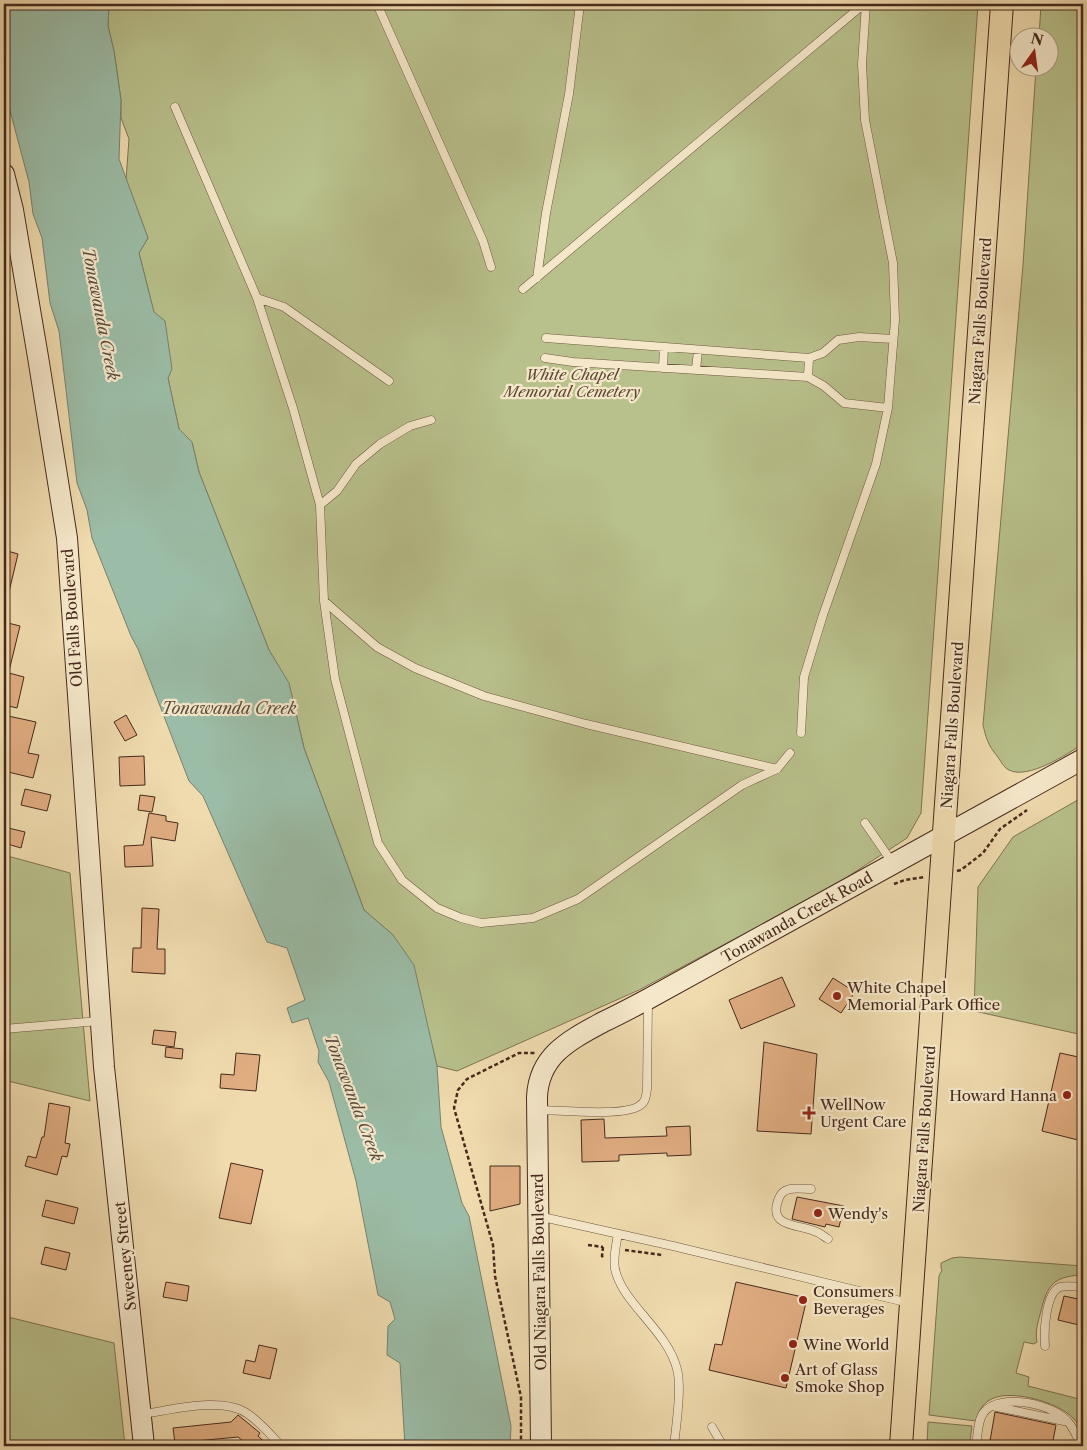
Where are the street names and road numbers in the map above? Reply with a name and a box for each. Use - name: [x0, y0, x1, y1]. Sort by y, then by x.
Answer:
- street label: Niagara Falls Boulevard: [965, 237, 995, 405]
- street label: Old Falls Boulevard: [58, 548, 86, 688]
- street label: Niagara Falls Boulevard: [937, 641, 967, 809]
- street label: Tonawanda Creek Road: [718, 867, 876, 967]
- street label: Niagara Falls Boulevard: [909, 1045, 939, 1213]
- street label: Old Niagara Falls Boulevard: [528, 1173, 550, 1371]
- street label: Sweeney Street: [110, 1200, 140, 1311]

